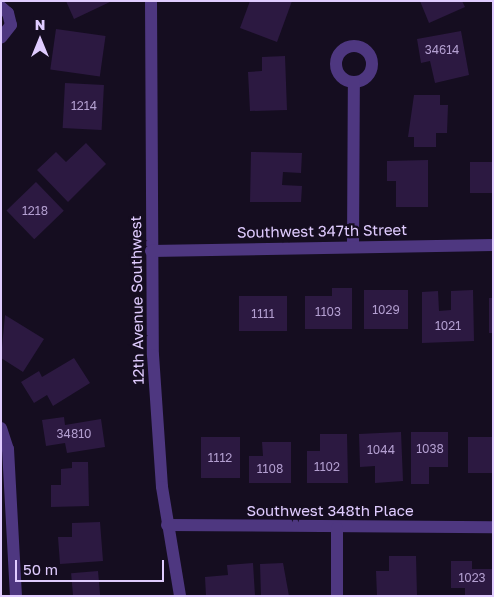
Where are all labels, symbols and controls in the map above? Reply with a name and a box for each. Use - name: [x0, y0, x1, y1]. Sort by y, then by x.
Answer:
- north arrow: [15, 15, 65, 65]
- text: N: [35, 16, 45, 33]
- house number: 34614: [425, 43, 459, 57]
- house number: 1214: [71, 99, 97, 113]
- house number: 1218: [22, 204, 48, 218]
- street label: 12th Avenue Southwest: [127, 215, 147, 385]
- street label: Southwest 347th Street: [237, 221, 407, 241]
- house number: 1029: [372, 303, 400, 317]
- house number: 1103: [315, 305, 341, 319]
- house number: 1111: [251, 307, 275, 321]
- house number: 1021: [435, 319, 461, 333]
- house number: 34810: [57, 427, 91, 441]
- house number: 1038: [416, 442, 444, 456]
- house number: 1044: [367, 443, 395, 457]
- house number: 1112: [208, 451, 232, 465]
- house number: 1102: [314, 460, 340, 474]
- house number: 1108: [257, 462, 283, 476]
- street label: Southwest 348th Place: [246, 502, 414, 520]
- scale bar: [18, 550, 166, 582]
- text: 50 m: [23, 560, 58, 578]
- house number: 1023: [458, 571, 486, 585]

